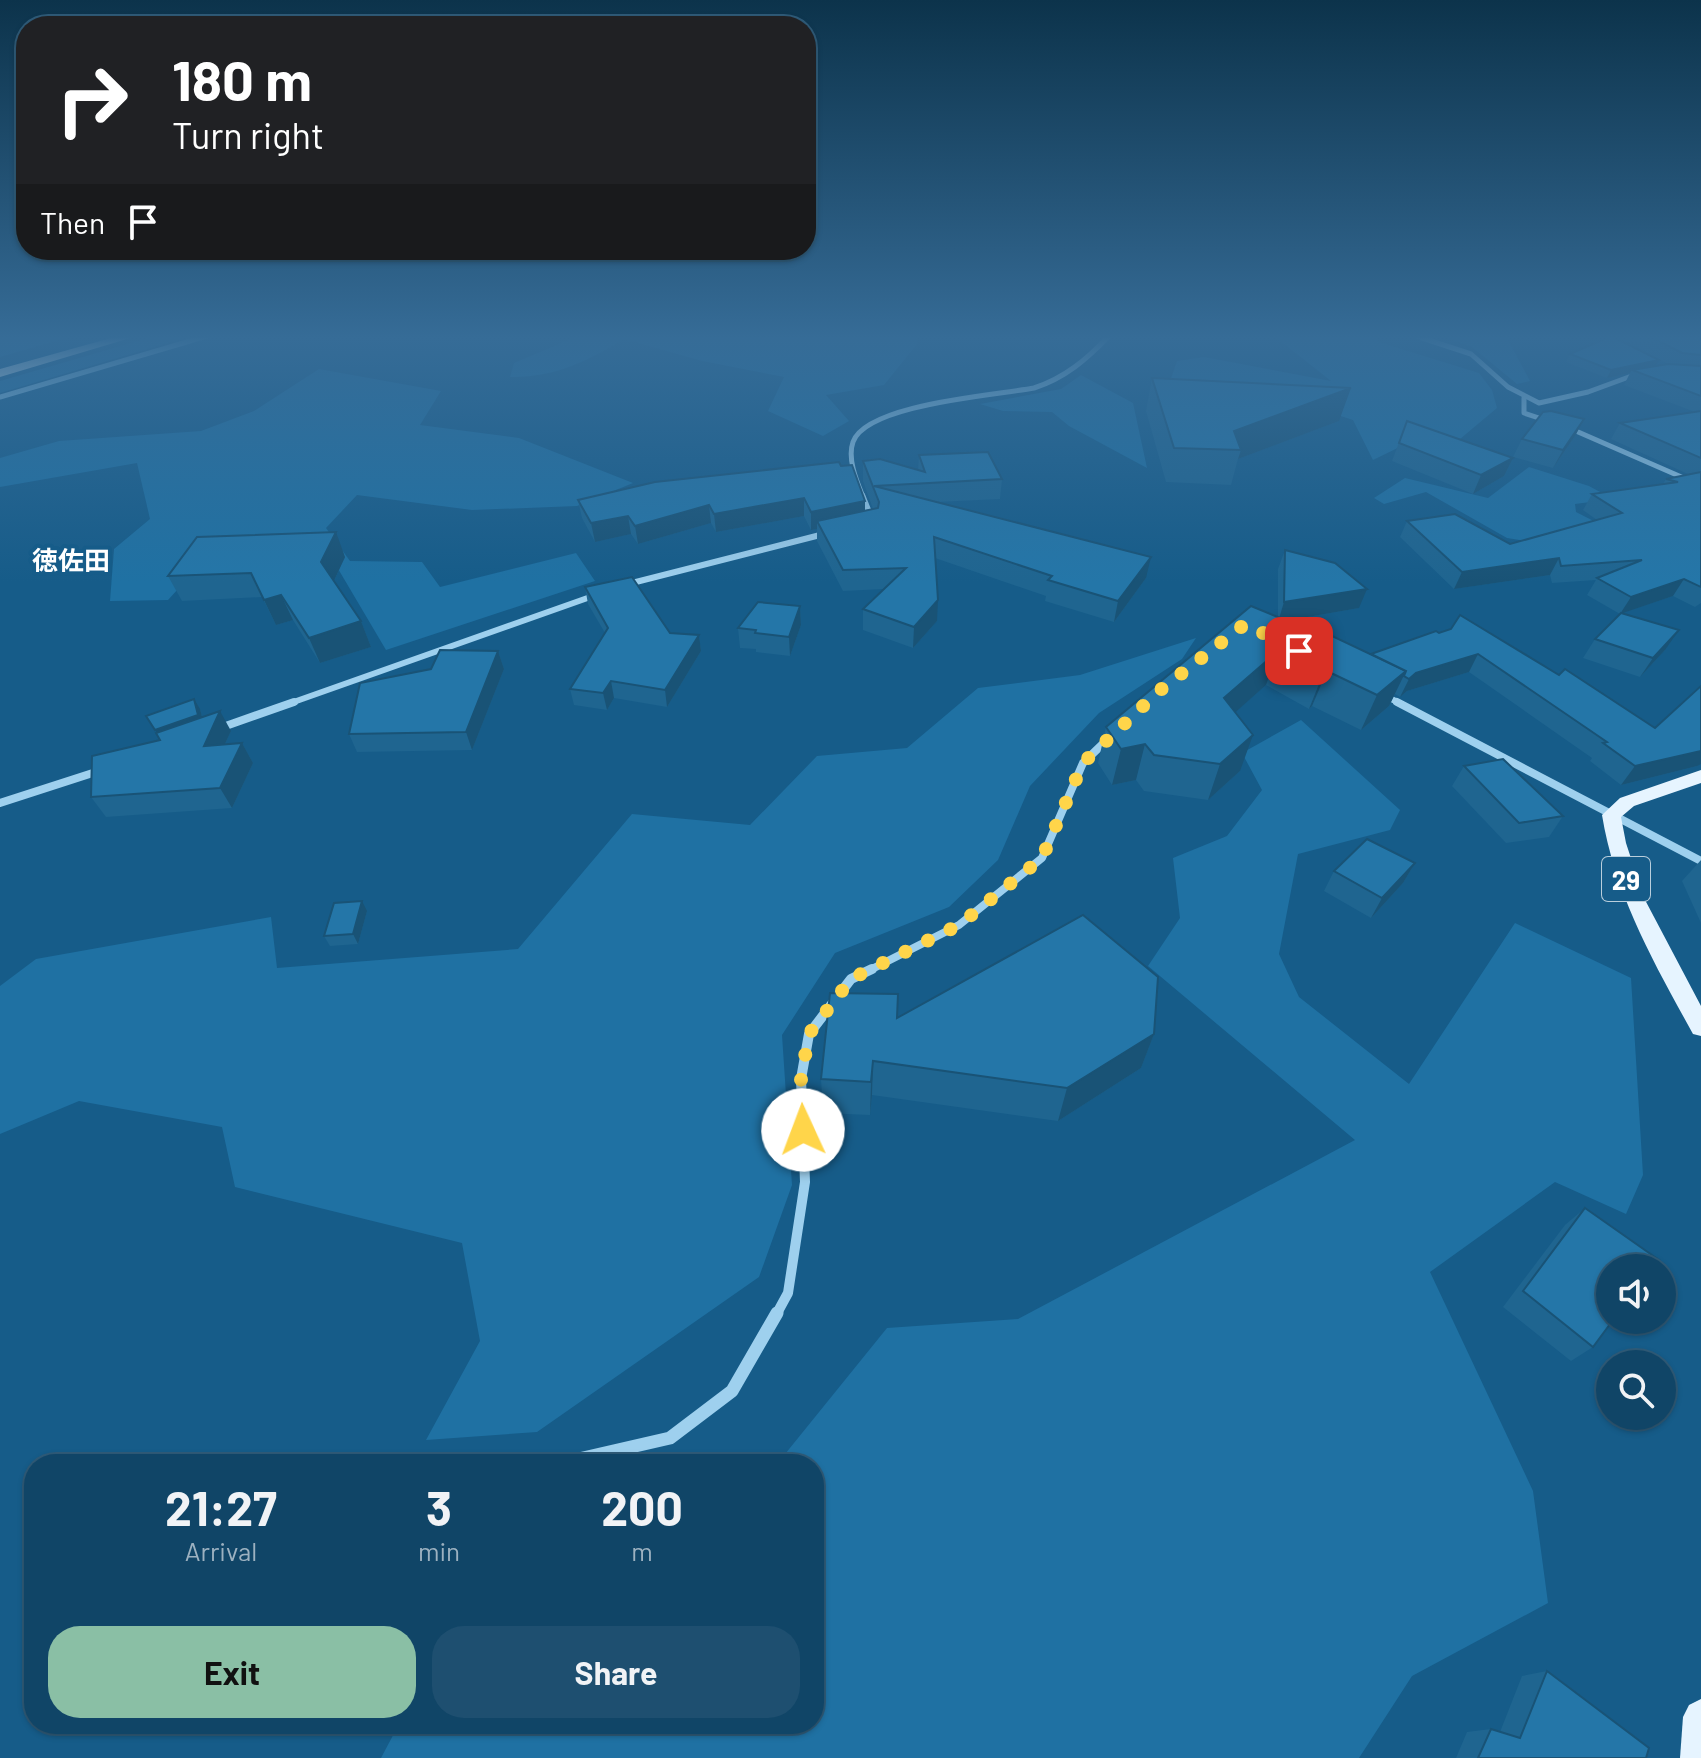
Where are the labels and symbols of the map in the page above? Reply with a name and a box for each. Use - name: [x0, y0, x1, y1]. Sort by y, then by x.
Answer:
- district label: 徳佐田: [32, 544, 110, 575]
- pin: [1265, 617, 1333, 685]
- road number: 29: [1602, 857, 1650, 901]
- position arrow: [761, 1088, 845, 1172]

